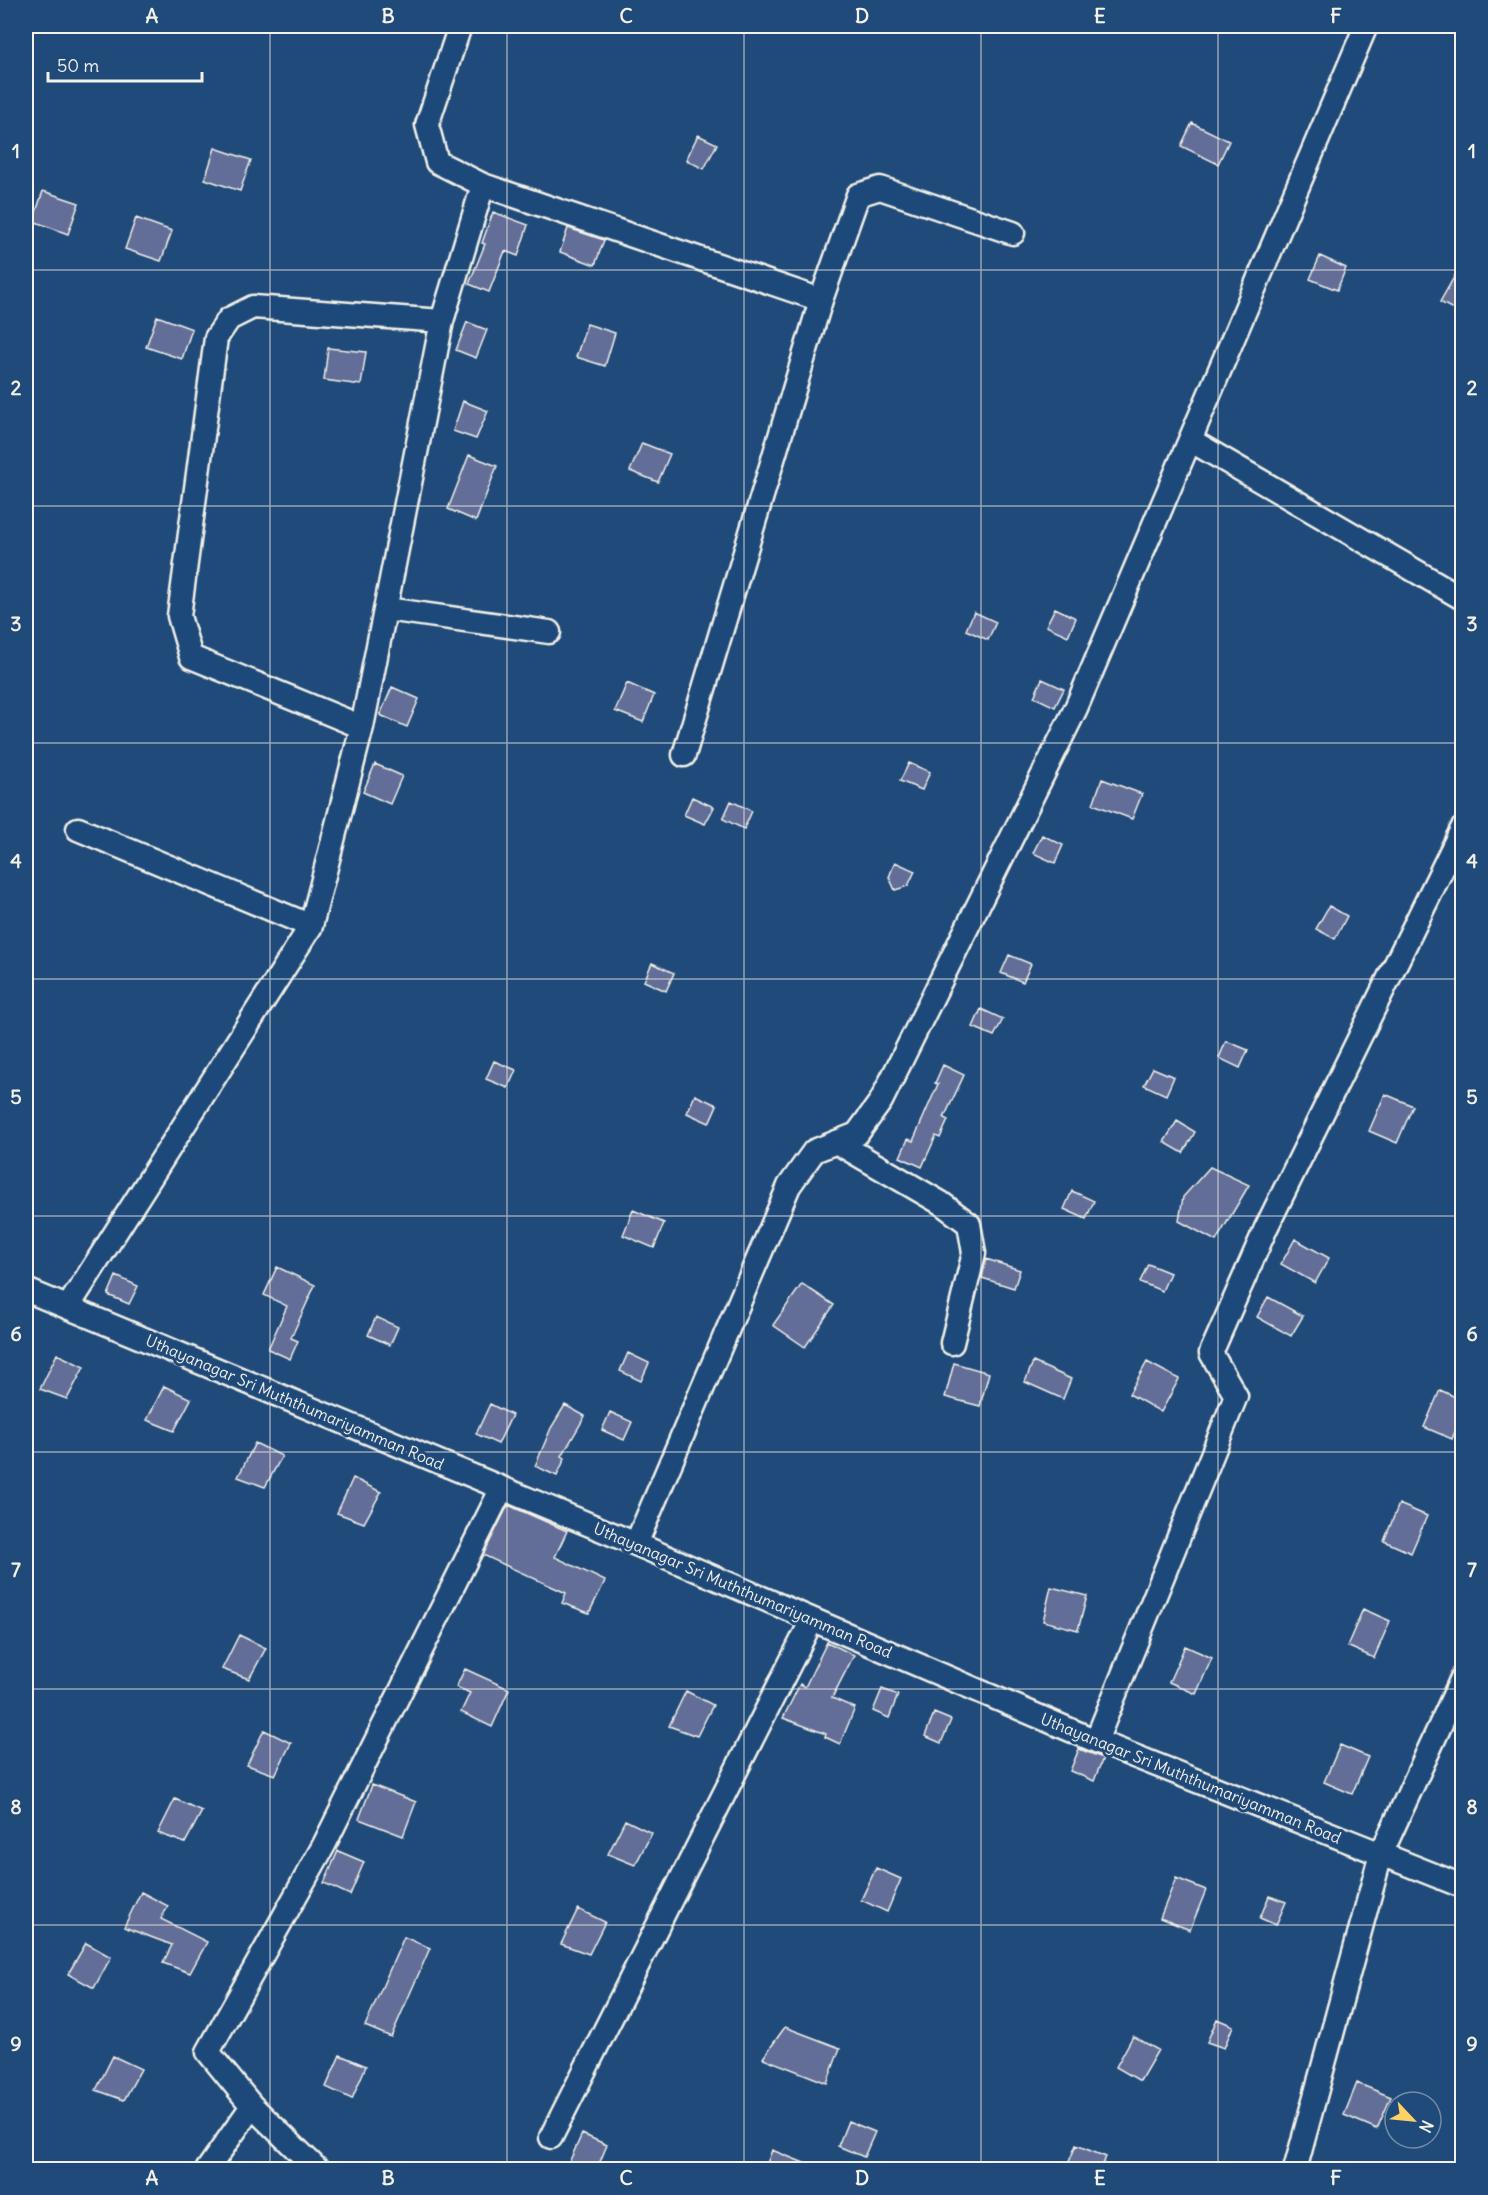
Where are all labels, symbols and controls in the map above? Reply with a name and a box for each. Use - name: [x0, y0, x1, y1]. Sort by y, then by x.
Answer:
- text: A: [146, 3, 159, 28]
- text: B: [381, 3, 395, 28]
- text: C: [619, 3, 633, 28]
- text: D: [855, 3, 869, 28]
- text: E: [1094, 3, 1106, 28]
- text: F: [1330, 3, 1342, 28]
- scale bar: [48, 45, 202, 83]
- text: 50 m: [57, 54, 99, 77]
- text: 1: [12, 138, 20, 163]
- text: 1: [1468, 138, 1476, 163]
- text: 2: [11, 375, 22, 400]
- text: 2: [1467, 375, 1478, 400]
- text: 3: [10, 611, 22, 636]
- text: 3: [1466, 611, 1478, 636]
- text: 4: [10, 848, 22, 873]
- text: 4: [1466, 848, 1478, 873]
- text: 5: [10, 1084, 22, 1109]
- text: 5: [1466, 1084, 1478, 1109]
- text: 6: [10, 1321, 22, 1346]
- text: 6: [1466, 1321, 1478, 1346]
- street label: Uthayanagar Sri Muththumariyamman Road: [143, 1330, 447, 1474]
- street label: Uthayanagar Sri Muththumariyamman Road: [591, 1518, 895, 1662]
- text: 7: [11, 1557, 21, 1582]
- text: 7: [1467, 1557, 1477, 1582]
- street label: Uthayanagar Sri Muththumariyamman Road: [1038, 1708, 1344, 1848]
- text: 8: [10, 1794, 22, 1819]
- text: 8: [1466, 1794, 1478, 1819]
- text: 9: [10, 2031, 22, 2056]
- text: 9: [1466, 2031, 1478, 2056]
- north arrow: [1383, 2090, 1443, 2150]
- text: N: [1415, 2117, 1438, 2136]
- text: A: [146, 2165, 159, 2190]
- text: B: [381, 2165, 395, 2190]
- text: C: [619, 2165, 633, 2190]
- text: D: [855, 2165, 869, 2190]
- text: E: [1094, 2165, 1106, 2190]
- text: F: [1330, 2165, 1342, 2190]

